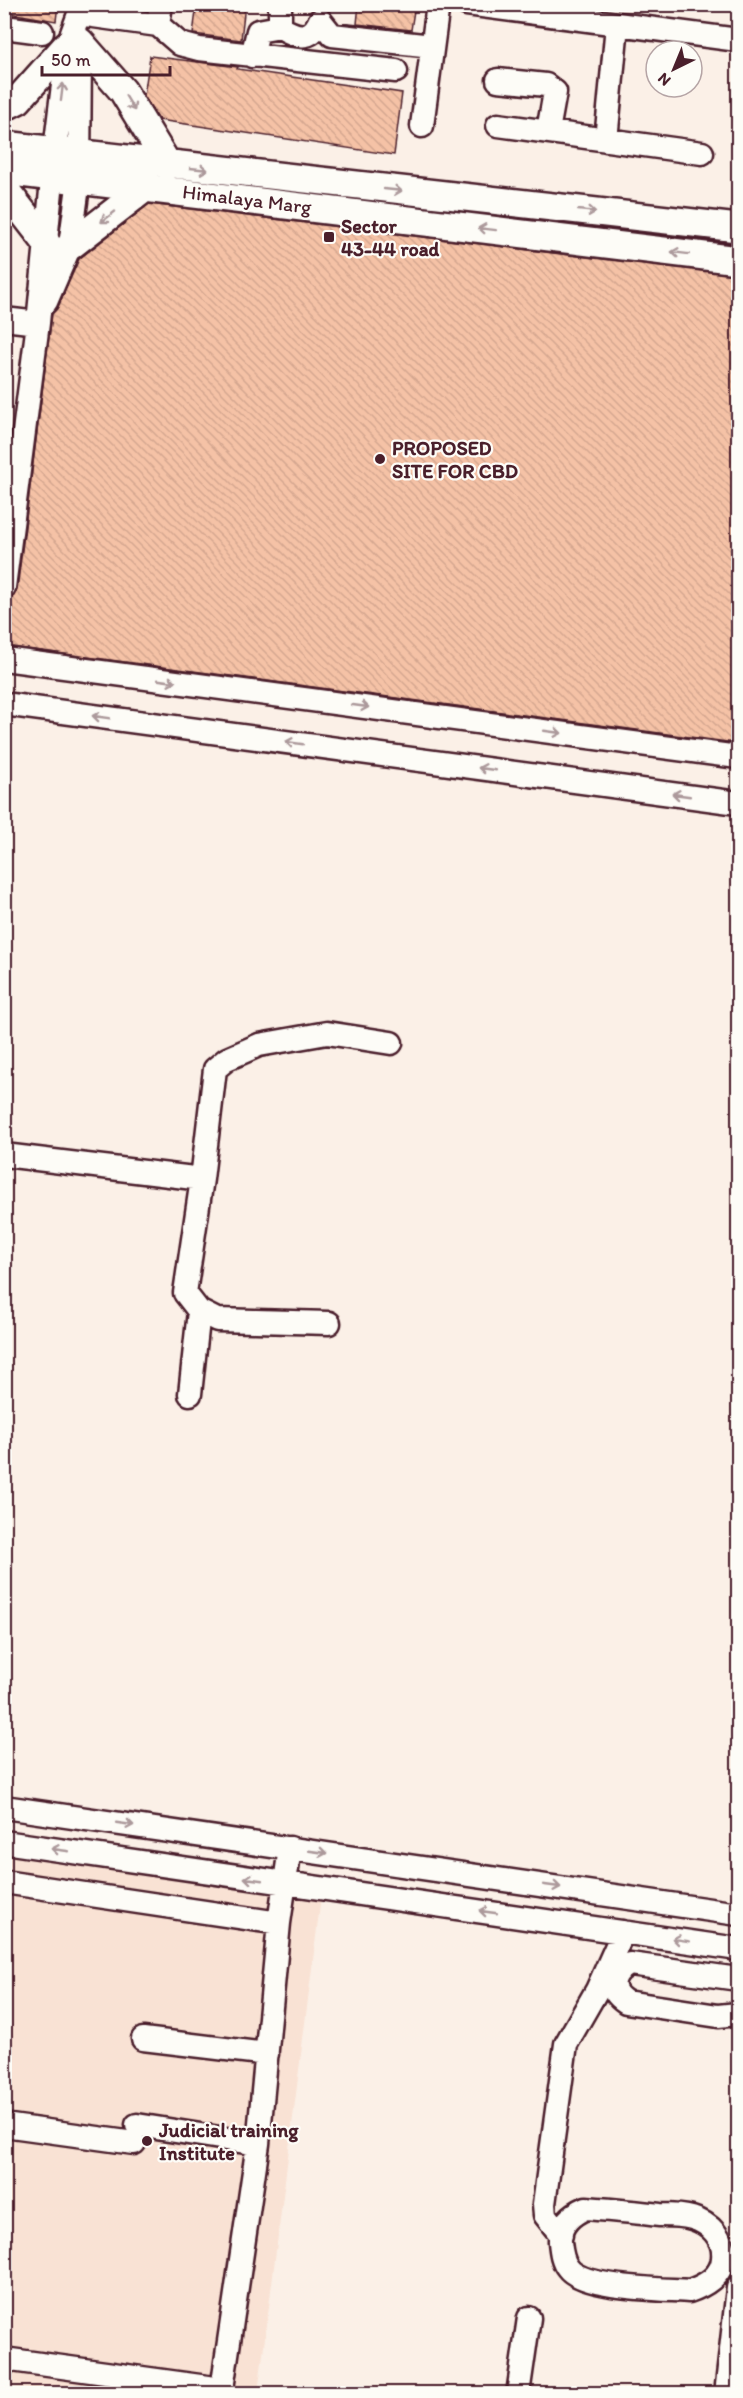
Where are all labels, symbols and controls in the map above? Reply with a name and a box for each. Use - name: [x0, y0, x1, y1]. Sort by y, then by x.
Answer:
- scale bar: [42, 39, 170, 77]
- north arrow: [644, 39, 704, 99]
- text: 50 m: [51, 49, 91, 71]
- text: N: [654, 69, 675, 90]
- one-way arrow: [57, 83, 68, 102]
- one-way arrow: [125, 94, 137, 111]
- one-way arrow: [189, 163, 209, 174]
- street label: Himalaya Marg: [181, 179, 314, 219]
- one-way arrow: [383, 185, 403, 196]
- one-way arrow: [577, 206, 597, 217]
- one-way arrow: [100, 210, 116, 223]
- place label: Sector 43-44 road: [341, 214, 439, 261]
- one-way arrow: [478, 223, 497, 234]
- marker: Sector 43-44 road: [322, 230, 336, 244]
- one-way arrow: [671, 247, 691, 258]
- place label: PROPOSED SITE FOR CBD: [392, 436, 518, 483]
- marker: PROPOSED SITE FOR CBD: [373, 452, 387, 466]
- one-way arrow: [156, 675, 176, 686]
- one-way arrow: [349, 701, 369, 712]
- one-way arrow: [91, 711, 111, 722]
- one-way arrow: [543, 727, 563, 738]
- one-way arrow: [285, 737, 304, 748]
- one-way arrow: [478, 763, 498, 774]
- one-way arrow: [671, 789, 691, 800]
- one-way arrow: [114, 1819, 134, 1830]
- one-way arrow: [51, 1845, 71, 1856]
- one-way arrow: [307, 1846, 327, 1857]
- one-way arrow: [244, 1873, 263, 1884]
- one-way arrow: [542, 1881, 562, 1892]
- one-way arrow: [478, 1906, 498, 1917]
- one-way arrow: [671, 1935, 691, 1946]
- place label: Judicial training Institute: [158, 2118, 299, 2165]
- marker: Judicial training Institute: [140, 2134, 154, 2148]

